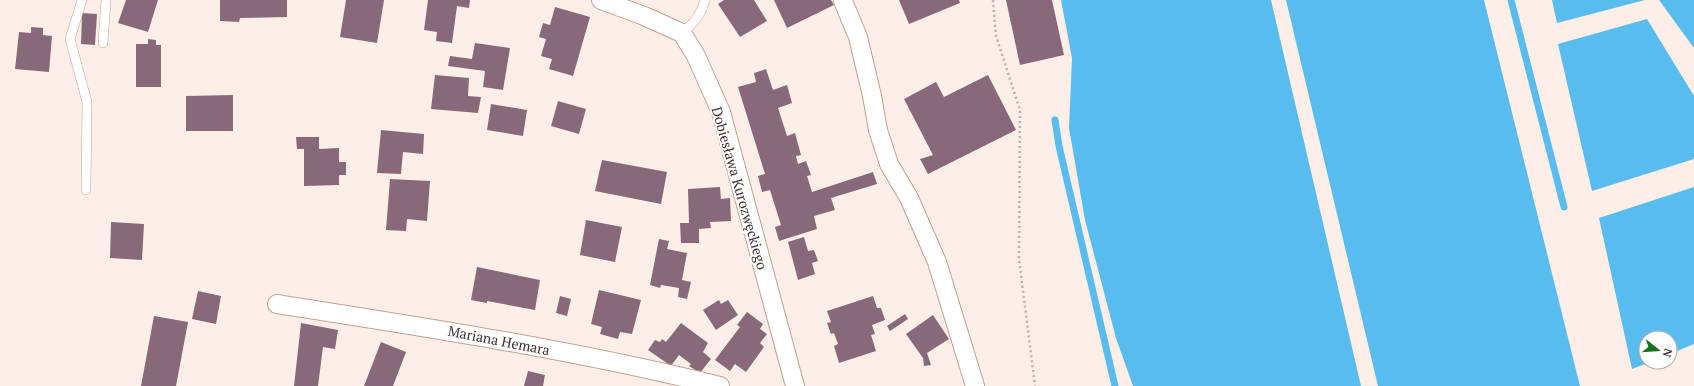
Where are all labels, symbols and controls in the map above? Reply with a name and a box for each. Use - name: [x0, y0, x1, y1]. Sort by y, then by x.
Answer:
- street label: Dobiesława Kurozwęckiego: [708, 104, 772, 272]
- street label: Mariana Hemara: [446, 321, 552, 359]
- north arrow: [1638, 330, 1678, 370]
- text: N: [1659, 347, 1675, 360]

